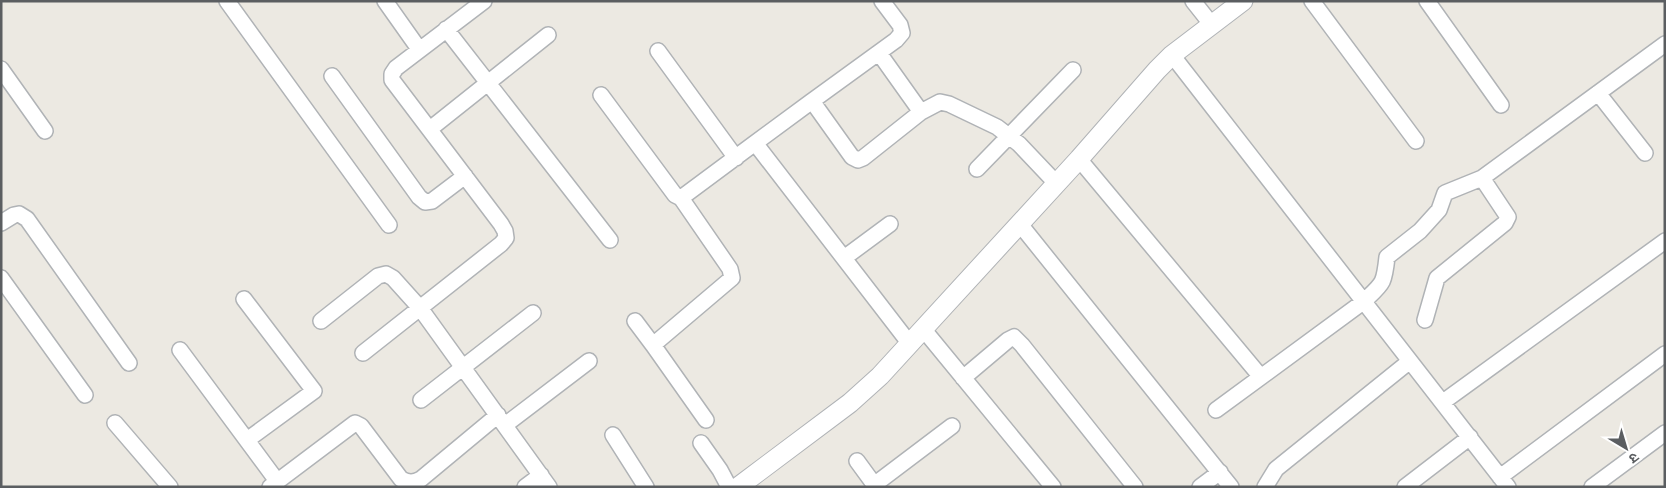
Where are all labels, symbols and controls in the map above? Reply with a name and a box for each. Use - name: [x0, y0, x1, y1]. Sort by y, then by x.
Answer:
- north arrow: [1601, 423, 1651, 473]
- text: उ: [1625, 449, 1643, 468]

